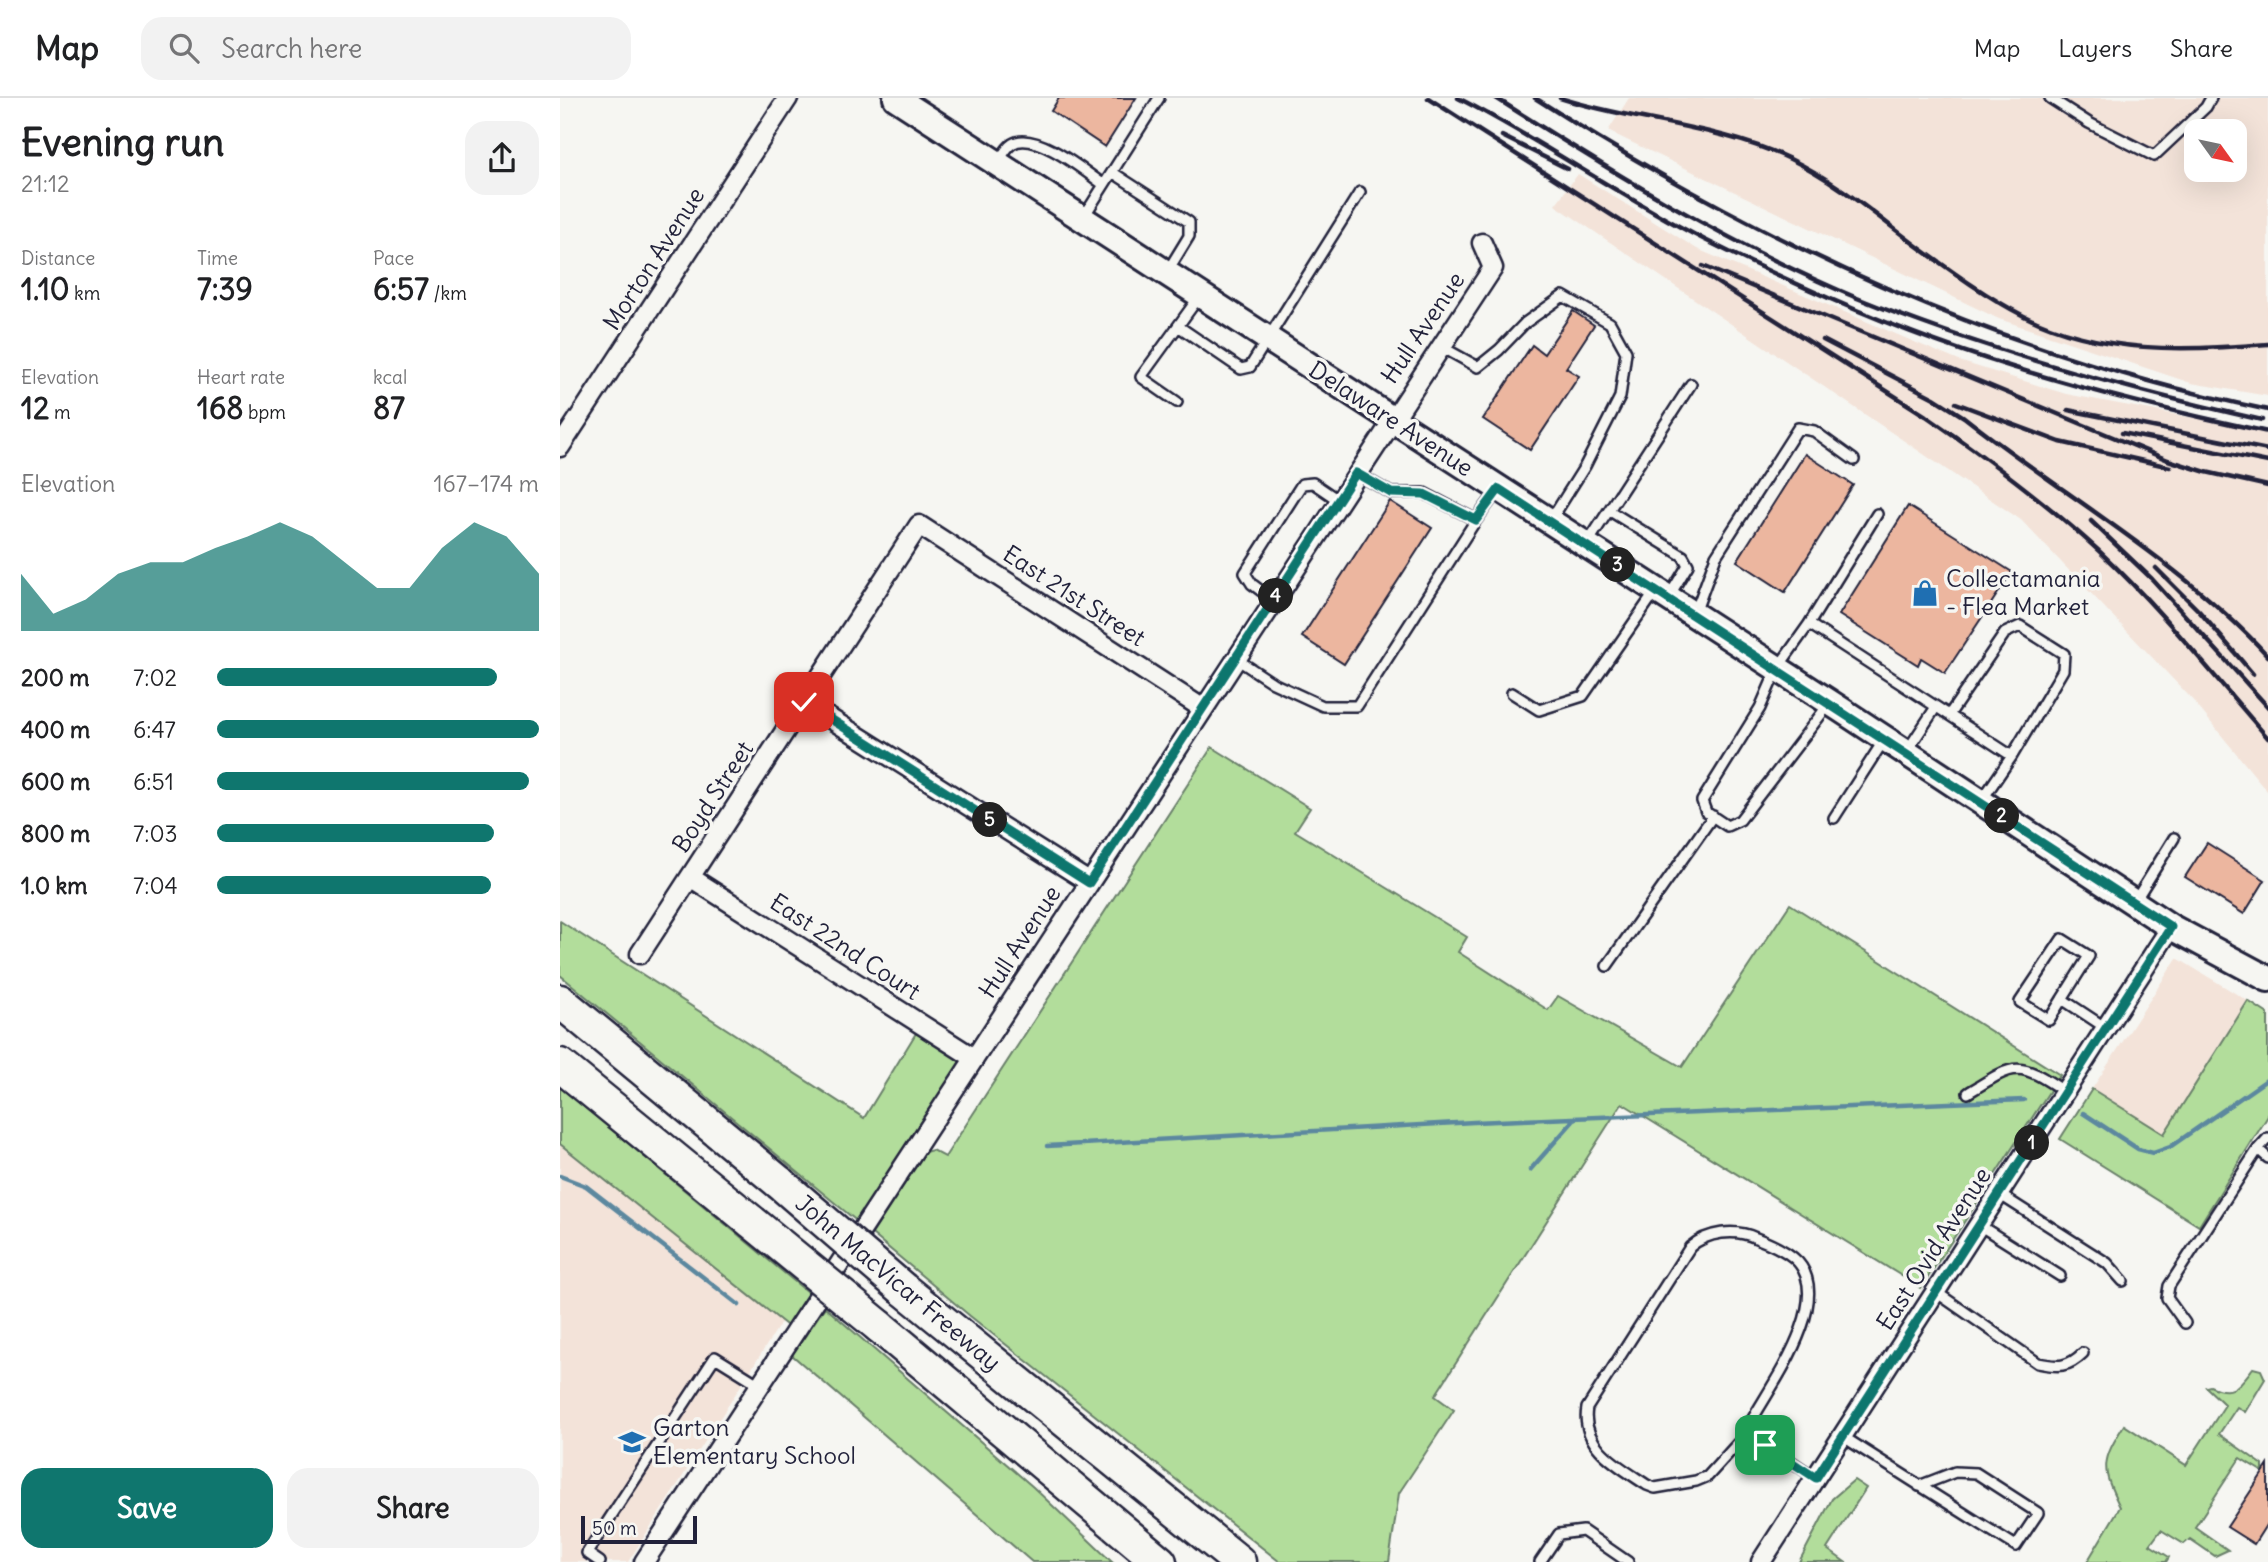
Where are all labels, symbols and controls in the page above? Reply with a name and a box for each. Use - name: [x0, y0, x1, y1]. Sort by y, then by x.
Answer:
- search box: [141, 17, 631, 80]
- text: Map: [35, 27, 99, 69]
- icon: search: [165, 29, 203, 67]
- text: Search here: [221, 32, 362, 65]
- text: Map: [1974, 33, 2020, 63]
- text: Layers: [2058, 33, 2132, 63]
- text: Share: [2170, 33, 2233, 63]
- text: Evening run: [21, 119, 224, 166]
- north arrow: [2184, 119, 2247, 182]
- map controls: [2184, 119, 2247, 182]
- button: share: [465, 121, 539, 195]
- text: 21:12: [21, 169, 70, 198]
- street label: Morton Avenue: [596, 181, 710, 335]
- text: Distance: [21, 246, 95, 270]
- text: Time: [197, 246, 238, 270]
- text: Pace: [373, 246, 414, 270]
- street label: Hull Avenue: [1374, 266, 1470, 389]
- text: 1.10: [21, 270, 70, 308]
- text: 7:39: [197, 270, 253, 308]
- text: 6:57: [373, 270, 429, 308]
- text: km: [70, 281, 100, 305]
- text: /km: [429, 281, 467, 305]
- street label: Delaware Avenue: [1304, 354, 1479, 482]
- text: Elevation: [21, 365, 99, 389]
- text: Heart rate: [197, 365, 285, 389]
- text: kcal: [373, 365, 407, 389]
- text: 12: [21, 389, 49, 427]
- text: 168: [197, 389, 244, 427]
- text: 87: [373, 389, 405, 427]
- text: m: [49, 400, 71, 424]
- text: bpm: [244, 400, 286, 424]
- text: Elevation: [21, 469, 115, 498]
- text: 167–174 m: [433, 469, 539, 498]
- street label: East 21st Street: [998, 538, 1151, 652]
- pin: 3: [1600, 547, 1636, 582]
- text: 3: [1612, 552, 1623, 576]
- place label: Collectamania - Flea Market: [1946, 563, 2100, 621]
- pin: 4: [1258, 578, 1294, 614]
- shop icon: Collectamania - Flea Market: [1910, 578, 1940, 608]
- text: 4: [1270, 583, 1281, 607]
- text: 200 m: [21, 663, 90, 692]
- text: 7:02: [133, 663, 177, 692]
- pin: [774, 672, 834, 732]
- icon: check: [785, 683, 823, 721]
- text: 400 m: [21, 715, 90, 744]
- text: 6:47: [133, 715, 176, 744]
- street label: Boyd Street: [665, 735, 759, 858]
- text: 600 m: [21, 767, 90, 796]
- text: 6:51: [133, 767, 174, 796]
- pin: 2: [1984, 798, 2020, 834]
- pin: 5: [972, 802, 1008, 838]
- text: 2: [1996, 803, 2007, 827]
- text: 5: [984, 807, 995, 831]
- text: 800 m: [21, 819, 90, 848]
- text: 7:03: [133, 819, 178, 848]
- text: 1.0 km: [21, 871, 87, 900]
- text: 7:04: [133, 871, 178, 900]
- street label: Hull Avenue: [972, 880, 1067, 1003]
- street label: East 22nd Court: [765, 886, 926, 1006]
- pin: 1: [2014, 1126, 2050, 1160]
- text: 1: [2028, 1130, 2035, 1154]
- street label: East Ovid Avenue: [1869, 1161, 1997, 1335]
- street label: John MacVicar Freeway: [790, 1188, 1007, 1377]
- place label: Garton Elementary School: [653, 1412, 856, 1470]
- pin: [1735, 1415, 1795, 1475]
- icon: arrive: [1746, 1426, 1784, 1464]
- school or university icon: Garton Elementary School: [617, 1427, 647, 1457]
- button: Save: [21, 1468, 273, 1548]
- button: Share: [287, 1468, 539, 1548]
- scale bar: [581, 1513, 696, 1545]
- text: 50 m: [592, 1516, 637, 1540]

